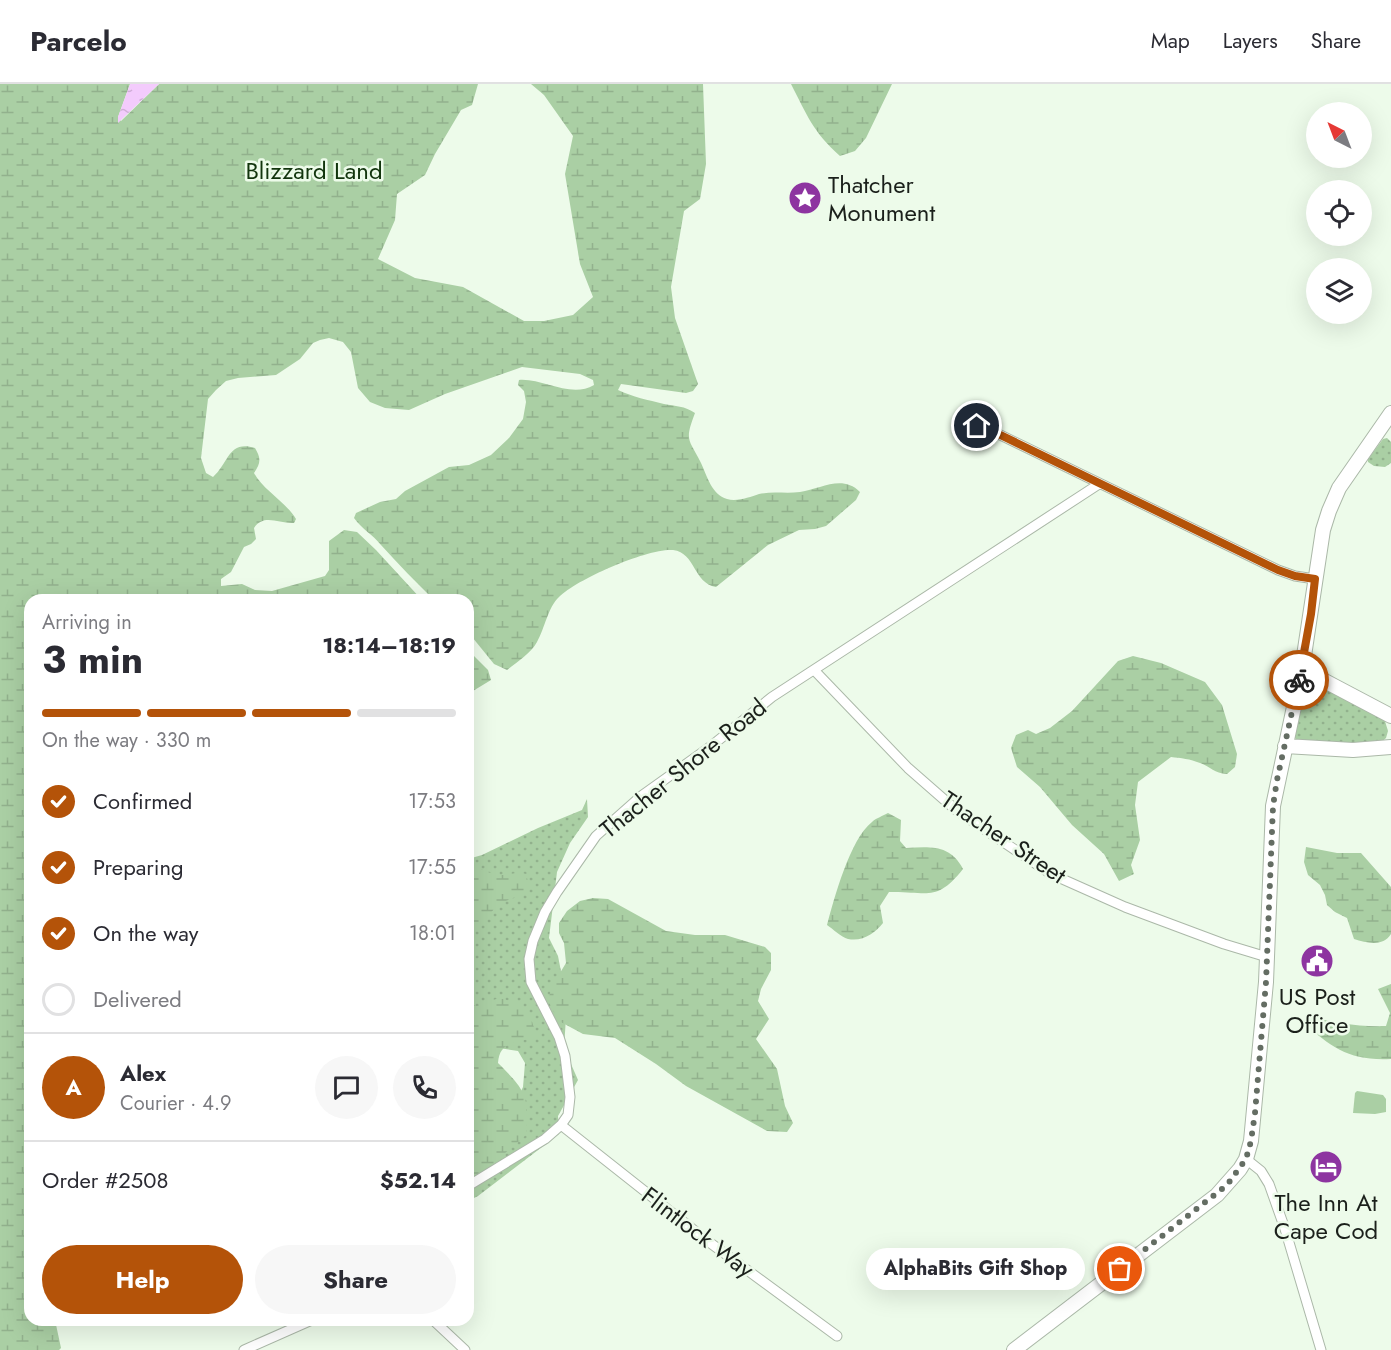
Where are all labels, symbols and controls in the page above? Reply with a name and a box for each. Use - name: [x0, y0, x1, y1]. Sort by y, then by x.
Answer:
- text: Parcelo: [30, 21, 127, 62]
- text: Map: [1151, 26, 1190, 56]
- text: Layers: [1223, 26, 1278, 56]
- text: Share: [1311, 26, 1361, 56]
- north arrow: [1306, 102, 1372, 168]
- map controls: [1306, 102, 1372, 324]
- park label: Blizzard Land: [245, 153, 383, 188]
- place label: Thatcher Monument: [828, 167, 935, 230]
- place icon: Thatcher Monument: [787, 180, 823, 216]
- button: locate: [1306, 180, 1372, 246]
- button: layers: [1306, 258, 1372, 324]
- pin: [951, 400, 1002, 451]
- icon: home: [960, 409, 993, 442]
- text: Arriving in: [42, 608, 132, 637]
- text: 18:14–18:19: [322, 629, 456, 661]
- text: 3 min: [42, 631, 143, 688]
- courier: [1269, 650, 1329, 710]
- icon: bike: [1283, 664, 1316, 697]
- street label: Thacher Shore Road: [592, 690, 774, 846]
- text: On the way · 330 m: [42, 726, 211, 755]
- street label: Thacher Street: [934, 782, 1074, 892]
- icon: check: [42, 785, 75, 818]
- text: Confirmed: [93, 785, 192, 817]
- text: 17:53: [408, 787, 456, 816]
- icon: check: [42, 851, 75, 884]
- text: Preparing: [93, 851, 184, 883]
- text: 17:55: [408, 853, 456, 882]
- icon: check: [42, 917, 75, 950]
- text: On the way: [93, 917, 198, 949]
- text: 18:01: [409, 919, 456, 948]
- public building icon: US Post Office: [1299, 943, 1335, 979]
- place label: US Post Office: [1279, 979, 1355, 1042]
- text: Delivered: [93, 983, 182, 1015]
- button: chat: [315, 1056, 378, 1119]
- button: phone: [393, 1056, 456, 1119]
- text: Alex: [120, 1057, 166, 1089]
- text: A: [65, 1071, 82, 1103]
- text: Courier · 4.9: [120, 1089, 232, 1118]
- hotel icon: The Inn At Cape Cod: [1308, 1149, 1344, 1185]
- text: Order #2508: [42, 1164, 168, 1196]
- text: $52.14: [380, 1164, 456, 1196]
- street label: Flintlock Way: [634, 1178, 762, 1286]
- place label: The Inn At Cape Cod: [1274, 1185, 1378, 1248]
- pin: [1094, 1243, 1145, 1294]
- button: Help: [42, 1245, 243, 1314]
- button: Share: [255, 1245, 456, 1314]
- callout: AlphaBits Gift Shop: [865, 1248, 1084, 1290]
- icon: bag: [1103, 1252, 1136, 1285]
- text: AlphaBits Gift Shop: [884, 1254, 1067, 1283]

